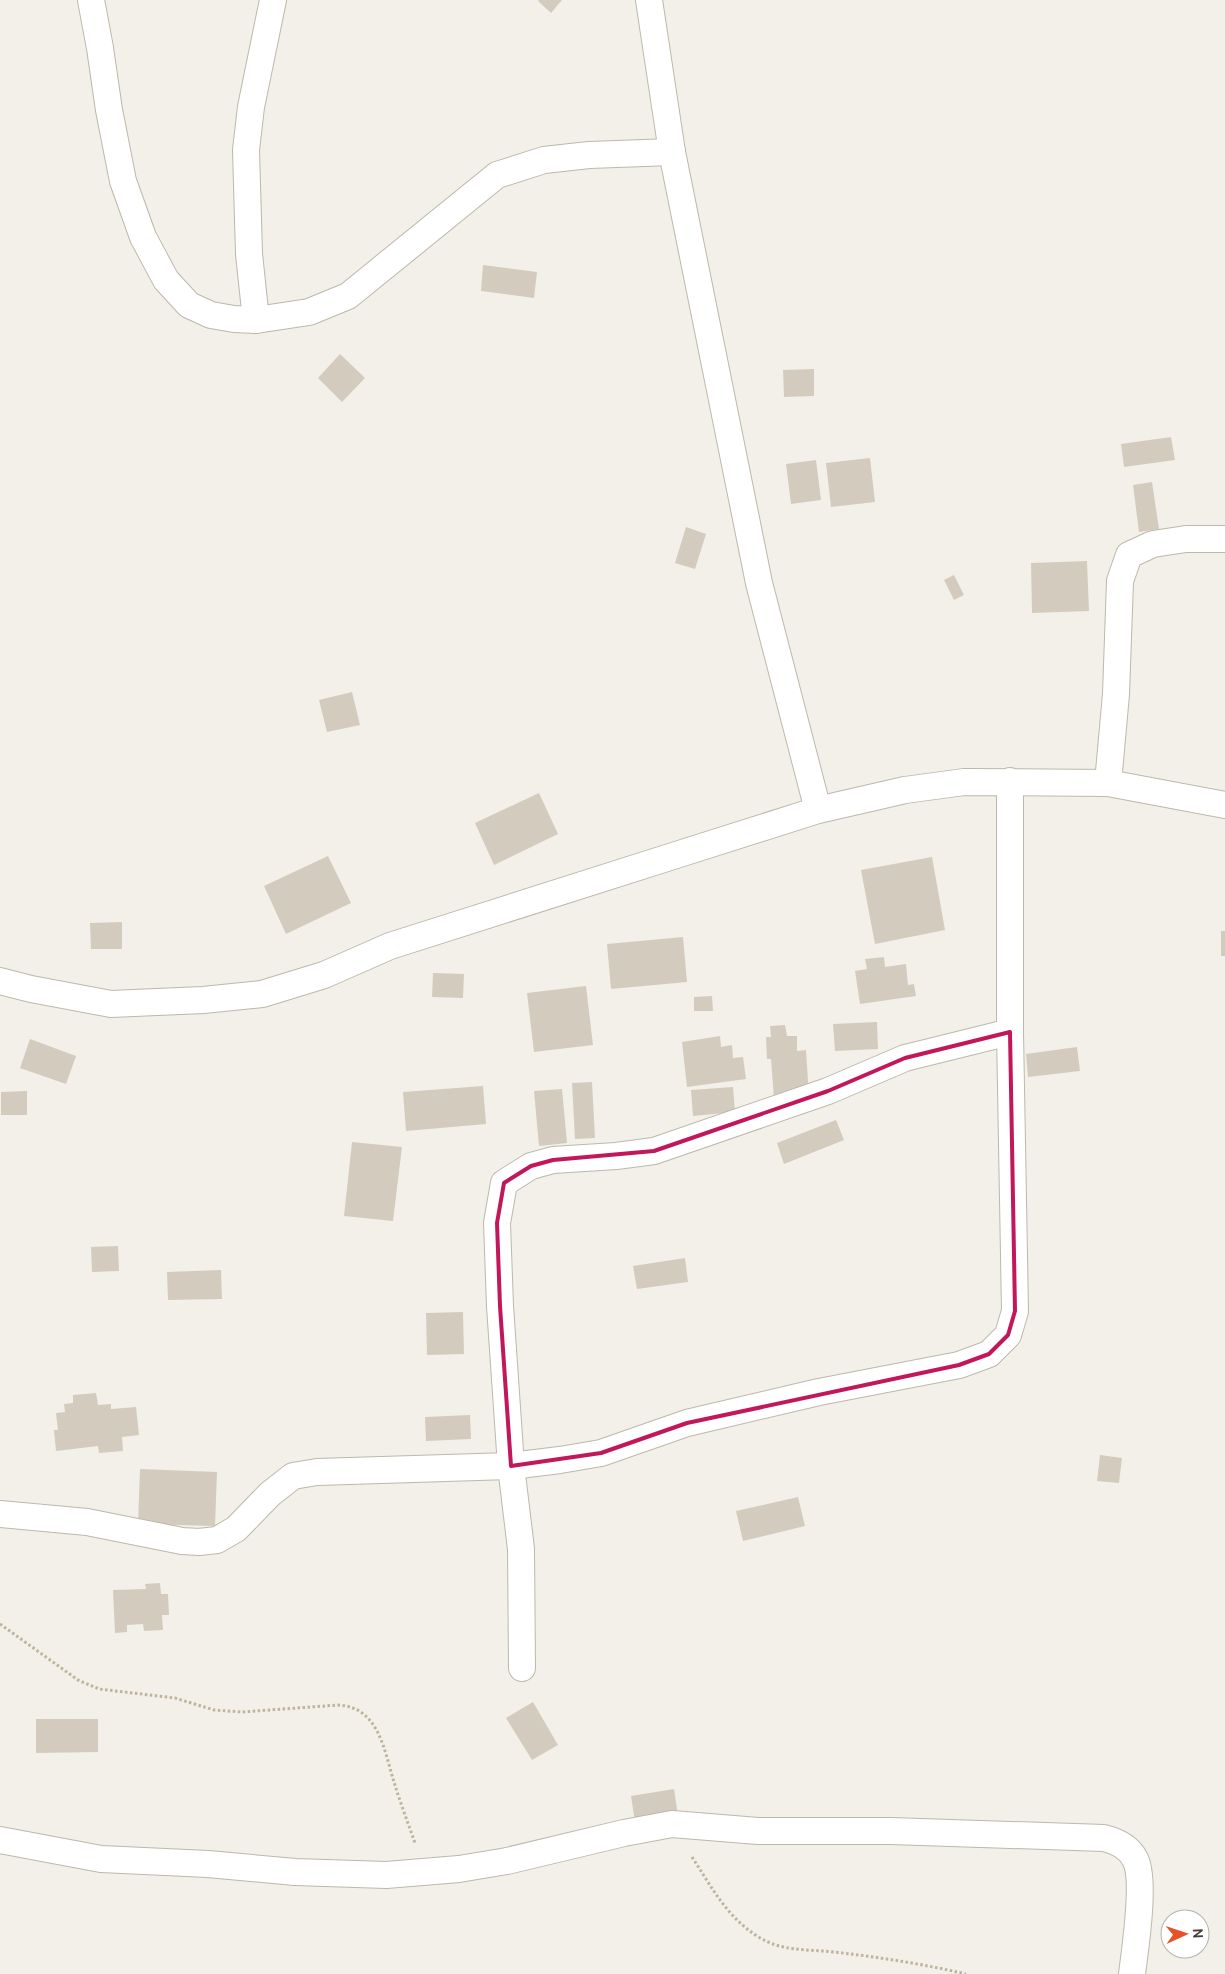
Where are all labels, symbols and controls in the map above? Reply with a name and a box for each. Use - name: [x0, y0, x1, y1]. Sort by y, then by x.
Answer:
- north arrow: [1160, 1909, 1210, 1959]
- text: N: [1189, 1928, 1207, 1939]

